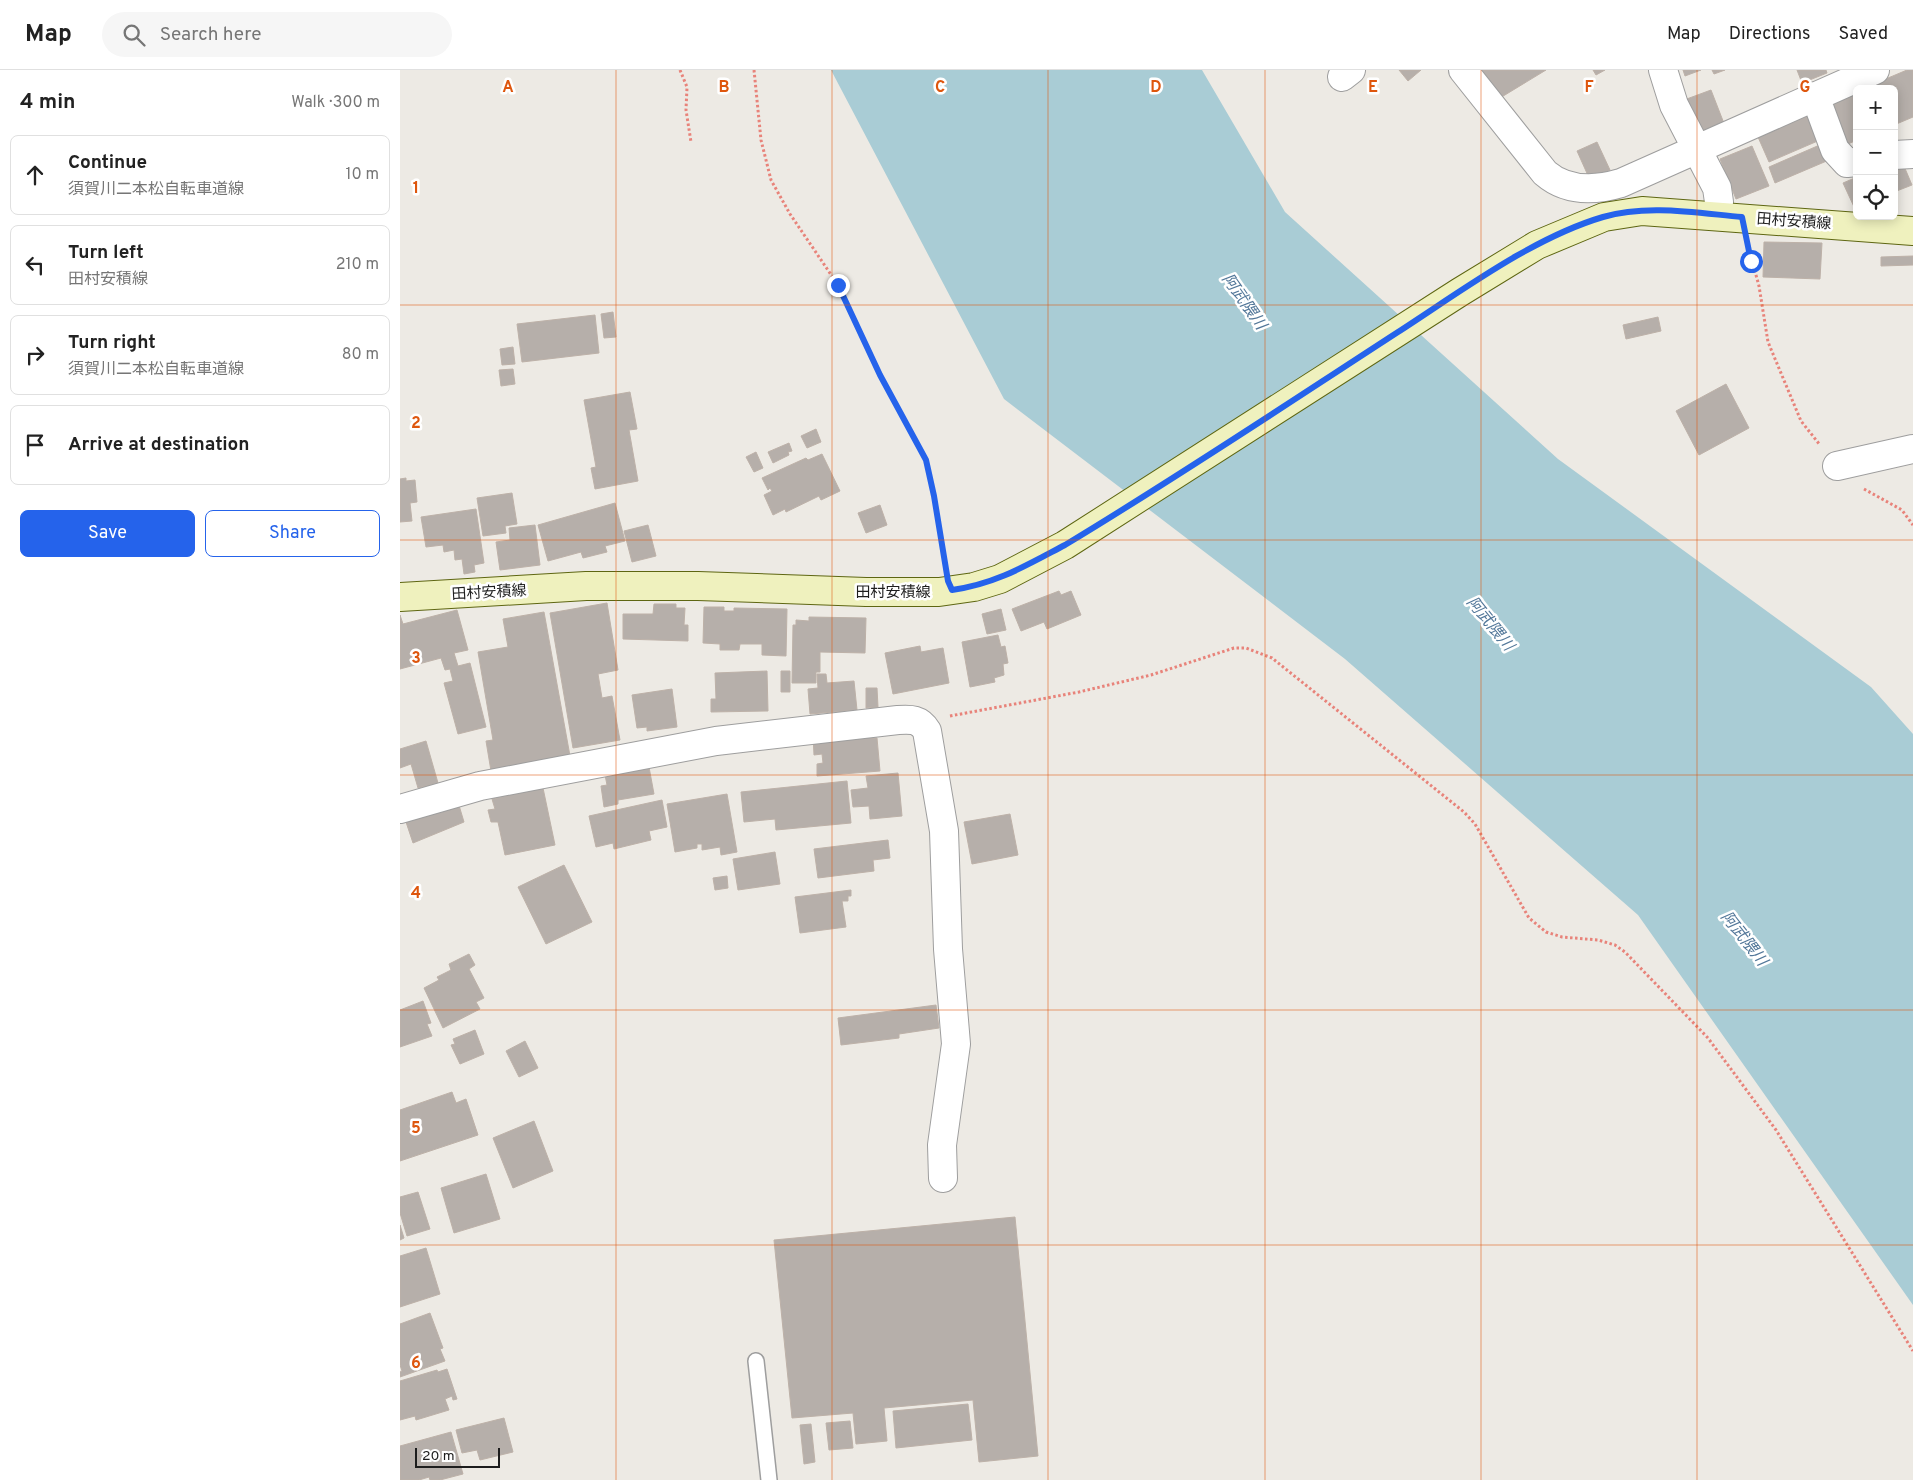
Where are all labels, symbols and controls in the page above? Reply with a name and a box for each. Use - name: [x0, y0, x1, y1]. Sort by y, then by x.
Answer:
- search box: [102, 12, 452, 57]
- text: Map: [25, 20, 72, 50]
- icon: search: [120, 21, 148, 49]
- text: Search here: [160, 23, 261, 47]
- text: Map: [1667, 23, 1701, 46]
- text: Directions: [1729, 23, 1811, 46]
- text: Saved: [1839, 23, 1888, 46]
- text: A: [502, 78, 514, 98]
- text: B: [718, 78, 730, 98]
- text: C: [935, 78, 945, 98]
- text: D: [1150, 78, 1162, 98]
- text: E: [1368, 78, 1378, 98]
- text: F: [1584, 78, 1594, 98]
- text: G: [1800, 78, 1810, 98]
- map controls: [1853, 85, 1898, 220]
- button: +: [1853, 85, 1898, 130]
- text: 4 min: [20, 89, 76, 116]
- text: Walk · 300 m: [291, 93, 380, 113]
- button: −: [1853, 130, 1898, 175]
- text: Continue: [68, 151, 147, 175]
- icon: ahead: [21, 161, 49, 189]
- text: 10 m: [345, 165, 379, 185]
- button: locate: [1853, 175, 1898, 220]
- text: 1: [413, 179, 419, 199]
- text: 須賀川二本松自転車道線: [68, 180, 244, 200]
- street label: 田村安積線: [1756, 209, 1832, 235]
- text: Turn left: [68, 241, 144, 265]
- route start: [1740, 250, 1763, 273]
- icon: left: [21, 251, 49, 279]
- text: 210 m: [336, 255, 379, 275]
- text: 田村安積線: [68, 270, 148, 290]
- water label: 阿武隈川: [1217, 270, 1271, 336]
- route end: [827, 274, 850, 297]
- text: Turn right: [68, 331, 156, 355]
- icon: right: [21, 341, 49, 369]
- text: 80 m: [342, 345, 379, 365]
- text: 須賀川二本松自転車道線: [68, 360, 244, 380]
- text: 2: [411, 414, 421, 434]
- icon: arrive: [21, 431, 49, 459]
- text: Arrive at destination: [68, 433, 249, 457]
- button: Save: [20, 510, 195, 557]
- button: Share: [205, 510, 380, 557]
- street label: 田村安積線: [451, 581, 527, 605]
- street label: 田村安積線: [855, 583, 931, 603]
- water label: 阿武隈川: [1462, 593, 1519, 657]
- text: 3: [411, 649, 421, 669]
- text: 4: [411, 884, 421, 904]
- water label: 阿武隈川: [1716, 908, 1772, 972]
- text: 5: [411, 1119, 421, 1139]
- text: 6: [411, 1354, 421, 1374]
- scale bar: [415, 1445, 500, 1468]
- text: 20 m: [422, 1448, 455, 1465]

